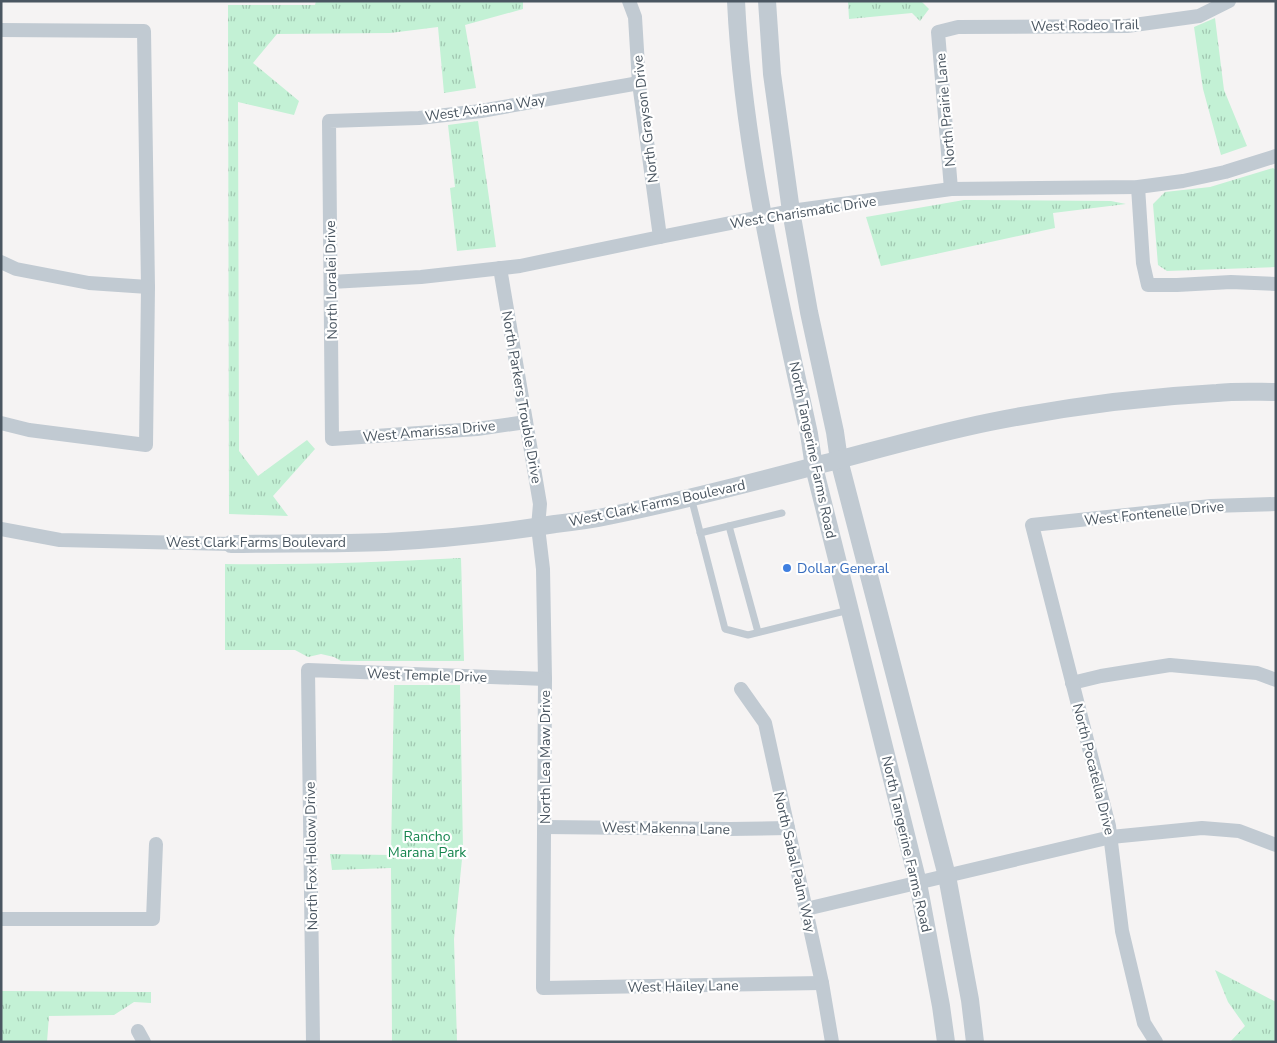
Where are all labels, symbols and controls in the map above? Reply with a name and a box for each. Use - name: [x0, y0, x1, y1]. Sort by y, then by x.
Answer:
- street label: West Rodeo Trail: [1031, 15, 1140, 36]
- street label: North Prairie Lane: [931, 52, 960, 168]
- street label: North Grayson Drive: [628, 54, 663, 184]
- street label: West Avianna Way: [424, 91, 547, 126]
- street label: West Charismatic Drive: [729, 192, 878, 233]
- street label: North Loralei Drive: [321, 220, 342, 340]
- street label: North Parkers Trouble Drive: [497, 309, 546, 485]
- street label: North Tangerine Farms Road: [784, 360, 841, 540]
- street label: West Amarissa Drive: [362, 416, 496, 447]
- street label: West Clark Farms Boulevard: [567, 475, 747, 531]
- street label: West Fontenelle Drive: [1083, 497, 1225, 530]
- street label: West Clark Farms Boulevard: [166, 533, 346, 552]
- place label: Dollar General: [797, 559, 890, 578]
- marker: Dollar General: [781, 562, 793, 574]
- street label: West Temple Drive: [366, 664, 488, 687]
- street label: North Lea Maw Drive: [536, 690, 555, 824]
- street label: North Pocatella Drive: [1068, 701, 1119, 837]
- street label: North Tangerine Farms Road: [877, 754, 936, 934]
- street label: North Fox Hollow Drive: [301, 781, 322, 931]
- street label: North Sabal Palm Way: [769, 790, 820, 935]
- street label: West Makenna Lane: [602, 818, 730, 839]
- park label: Rancho Marana Park: [388, 827, 467, 862]
- street label: West Hailey Lane: [627, 976, 739, 997]

